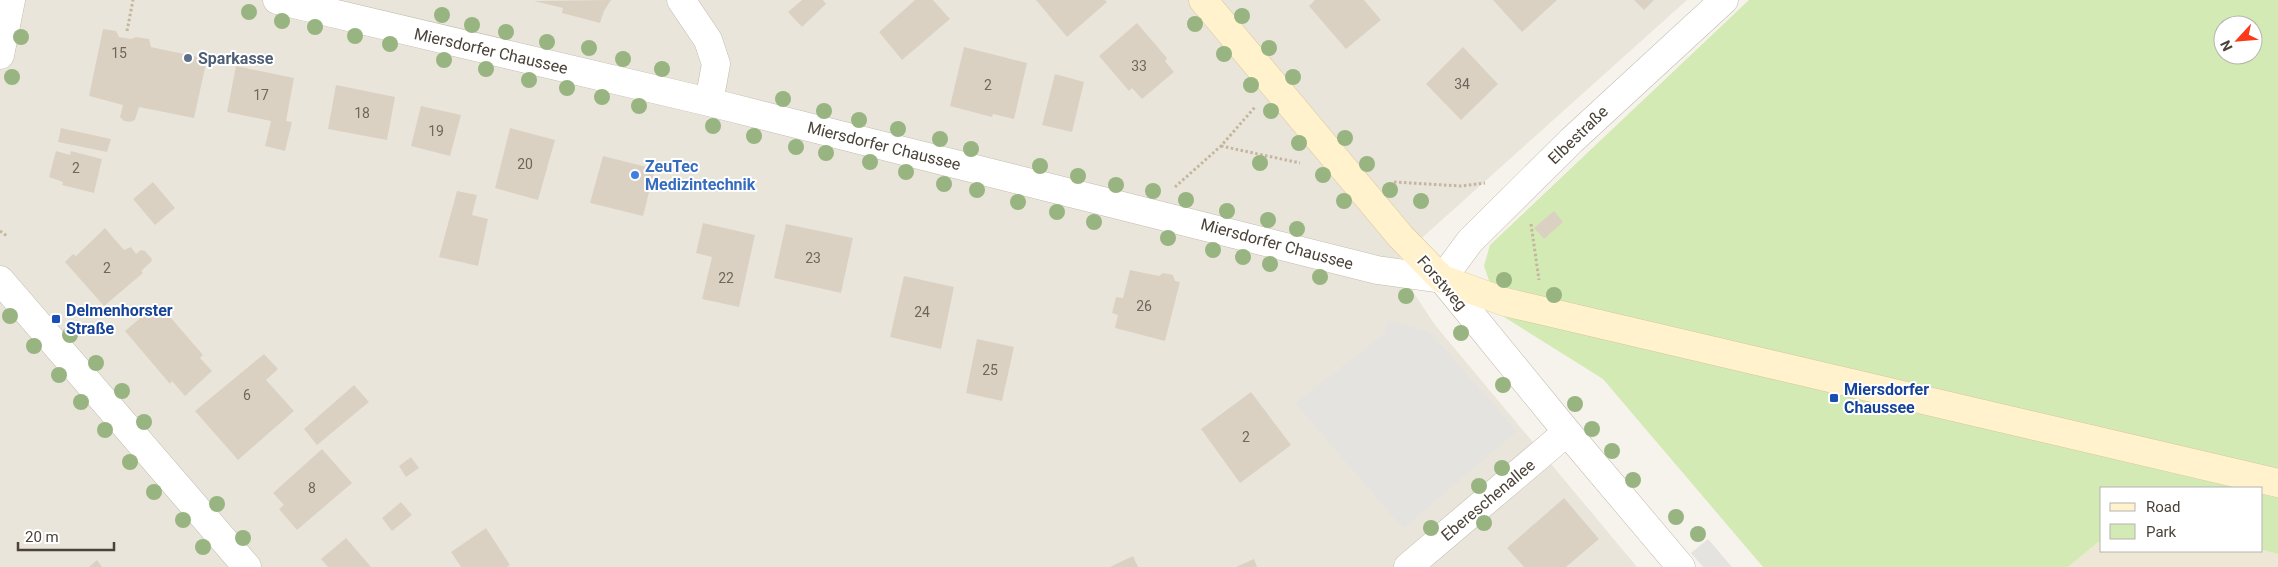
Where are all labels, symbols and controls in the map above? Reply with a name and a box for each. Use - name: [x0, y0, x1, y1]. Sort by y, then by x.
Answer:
- north arrow: [2213, 15, 2263, 65]
- street label: Miersdorfer Chaussee: [412, 24, 570, 78]
- text: N: [2217, 38, 2236, 54]
- house number: 15: [111, 45, 127, 61]
- place label: Sparkasse: [198, 49, 274, 68]
- marker: Sparkasse: [182, 52, 194, 64]
- house number: 33: [1131, 58, 1147, 74]
- house number: 34: [1454, 76, 1470, 92]
- house number: 2: [984, 77, 992, 93]
- house number: 17: [253, 87, 269, 103]
- street label: Elbestraße: [1544, 102, 1612, 168]
- house number: 18: [354, 105, 370, 121]
- street label: Miersdorfer Chaussee: [805, 118, 963, 174]
- house number: 19: [428, 123, 444, 139]
- house number: 20: [517, 156, 533, 172]
- place label: ZeuTec Medizintechnik: [645, 157, 756, 194]
- house number: 2: [72, 160, 80, 176]
- marker: ZeuTec Medizintechnik: [629, 169, 641, 181]
- street label: Miersdorfer Chaussee: [1199, 214, 1355, 274]
- house number: 23: [805, 250, 821, 266]
- street label: Forstweg: [1413, 252, 1471, 314]
- house number: 2: [103, 260, 111, 276]
- house number: 22: [718, 270, 734, 286]
- house number: 26: [1136, 298, 1152, 314]
- place label: Delmenhorster Straße: [66, 301, 173, 338]
- house number: 24: [914, 304, 930, 320]
- marker: Delmenhorster Straße: [50, 313, 62, 325]
- house number: 25: [982, 362, 998, 378]
- place label: Miersdorfer Chaussee: [1844, 380, 1929, 417]
- house number: 6: [243, 387, 251, 403]
- marker: Miersdorfer Chaussee: [1828, 392, 1840, 404]
- house number: 2: [1242, 429, 1250, 445]
- street label: Ebereschenallee: [1437, 455, 1539, 545]
- house number: 8: [308, 480, 316, 496]
- legend: [2100, 487, 2263, 552]
- text: Road: [2146, 498, 2180, 516]
- scale bar: [18, 520, 114, 552]
- text: Park: [2146, 523, 2177, 541]
- text: 20 m: [25, 528, 59, 546]

